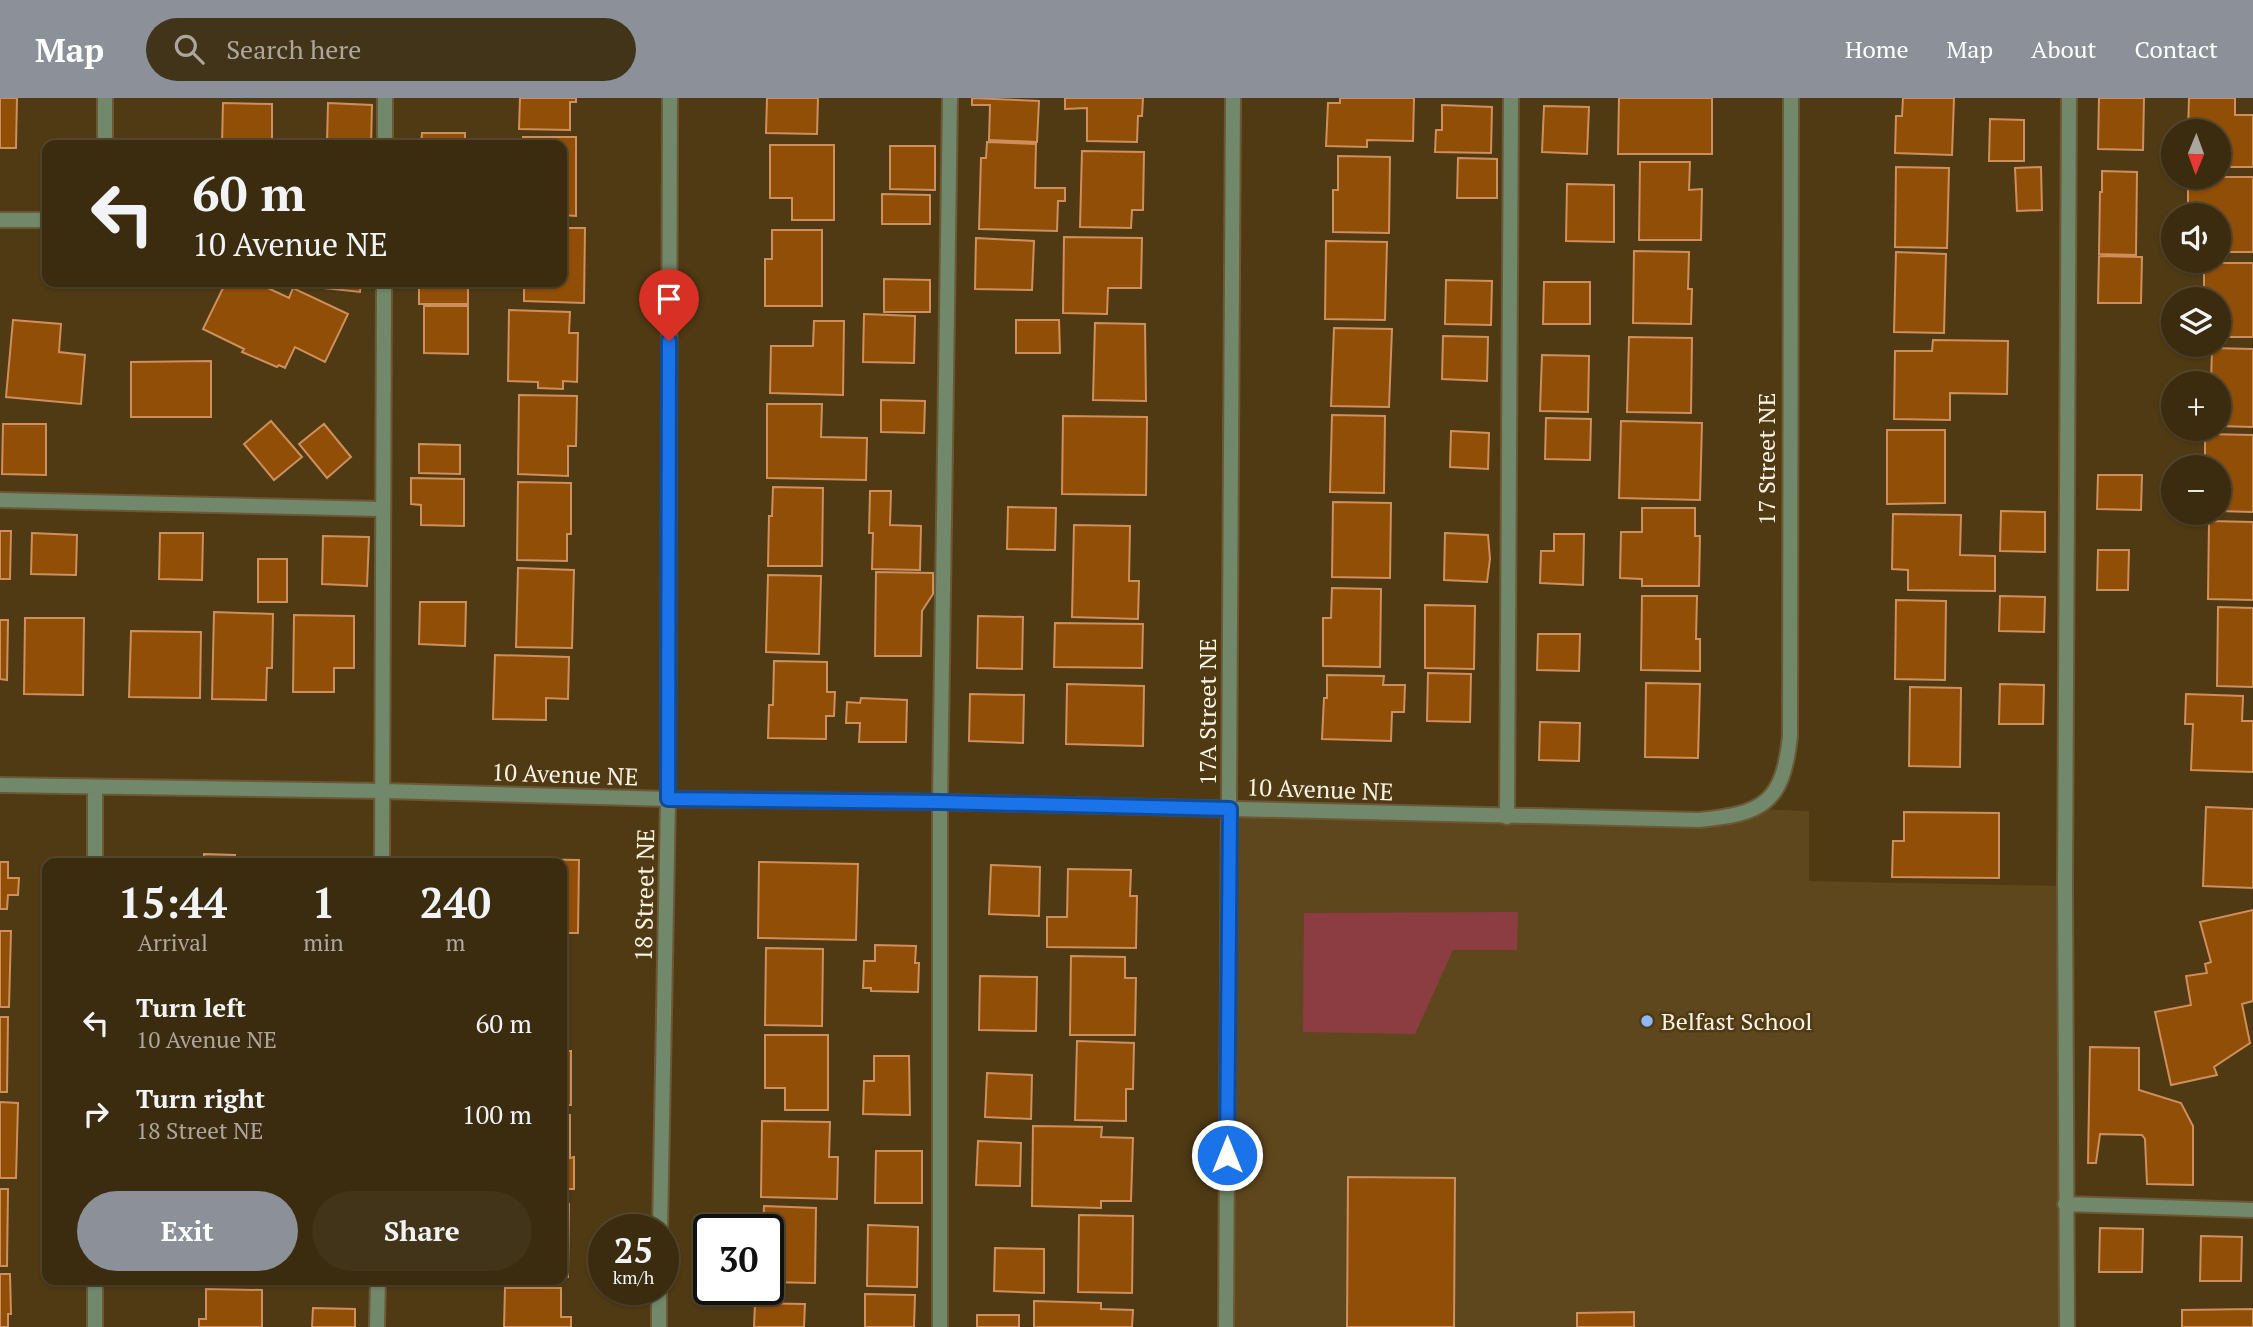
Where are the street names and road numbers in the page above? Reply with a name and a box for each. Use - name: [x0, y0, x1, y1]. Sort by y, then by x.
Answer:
- street label: 17 Street NE: [1750, 393, 1782, 525]
- street label: 17A Street NE: [1191, 638, 1223, 786]
- street label: 10 Avenue NE: [491, 755, 639, 793]
- street label: 10 Avenue NE: [1246, 770, 1394, 808]
- street label: 18 Street NE: [627, 828, 661, 962]

